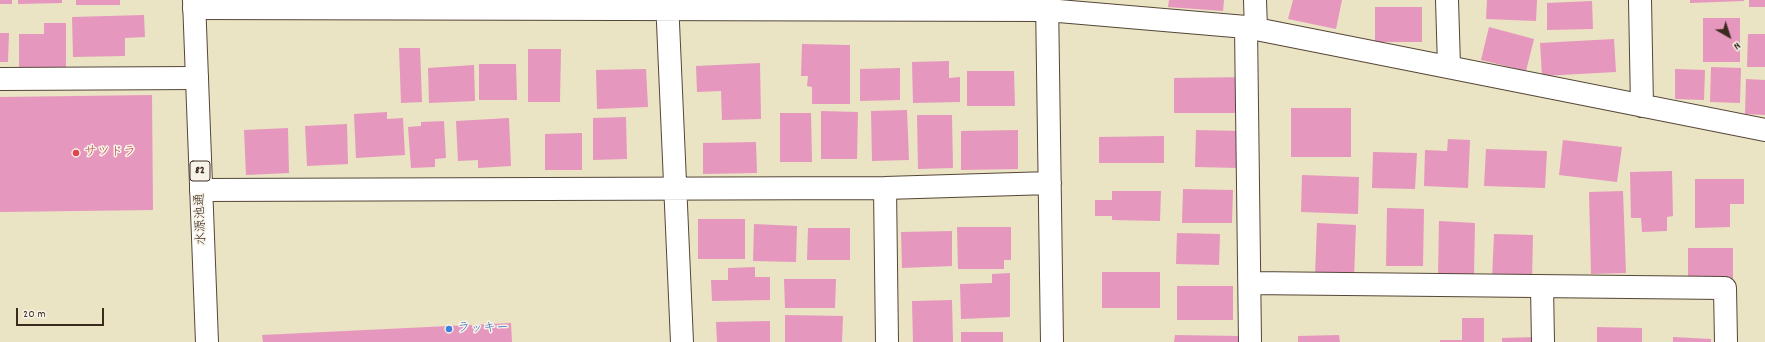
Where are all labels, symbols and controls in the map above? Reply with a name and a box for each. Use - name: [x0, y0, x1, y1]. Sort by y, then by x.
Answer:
- north arrow: [1709, 16, 1749, 56]
- text: N: [1729, 37, 1744, 53]
- place label: サツドラ: [84, 145, 136, 161]
- marker: サツドラ: [71, 148, 81, 158]
- road number: 82: [190, 161, 210, 181]
- street label: 水源池通: [193, 193, 211, 245]
- scale bar: [18, 300, 106, 326]
- text: 20 m: [23, 306, 46, 323]
- place label: ラッキー: [457, 321, 509, 337]
- marker: ラッキー: [444, 324, 454, 334]

